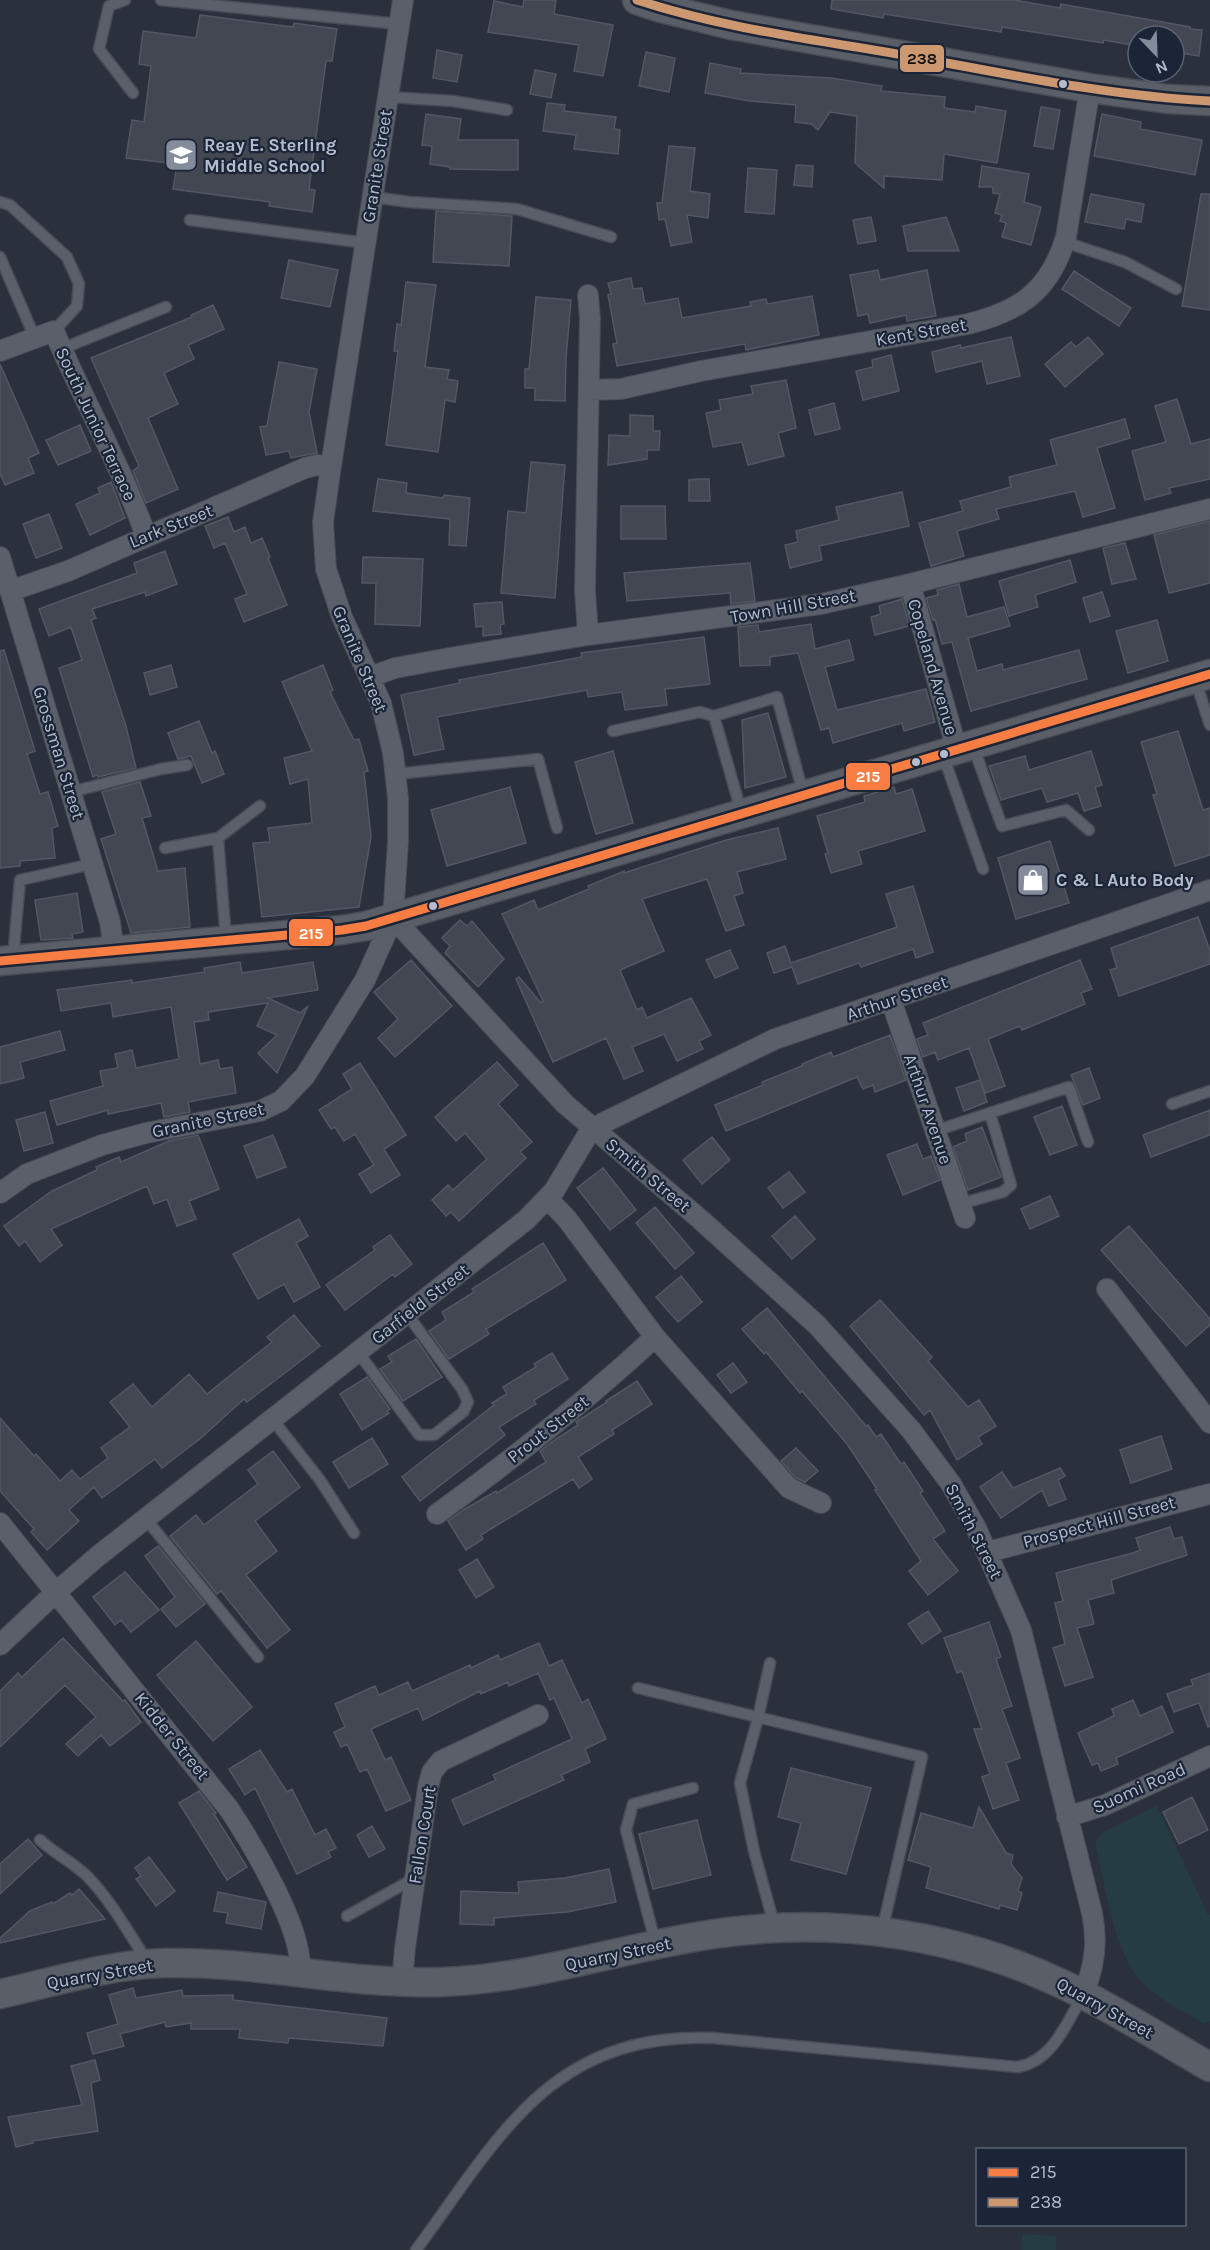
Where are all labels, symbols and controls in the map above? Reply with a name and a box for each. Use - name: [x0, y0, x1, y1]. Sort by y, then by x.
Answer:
- north arrow: [1126, 24, 1186, 84]
- line badge: 238: [899, 44, 945, 73]
- text: 238: [907, 49, 937, 68]
- text: N: [1153, 56, 1171, 78]
- unlabelled marker: [1057, 78, 1069, 90]
- street label: Granite Street: [357, 108, 397, 224]
- place label: Reay E. Sterling Middle School: [204, 134, 337, 177]
- school or university icon: Reay E. Sterling Middle School: [163, 137, 199, 173]
- street label: Kent Street: [874, 313, 968, 351]
- street label: South Junior Terrace: [51, 344, 141, 504]
- street label: Lark Street: [126, 499, 216, 553]
- street label: Town Hill Street: [729, 584, 858, 628]
- street label: Copeland Avenue: [903, 596, 963, 738]
- street label: Granite Street: [328, 602, 392, 716]
- street label: Grossman Street: [28, 684, 90, 822]
- unlabelled marker: [938, 748, 950, 760]
- unlabelled marker: [910, 756, 922, 768]
- line badge: 215: [845, 762, 891, 791]
- text: 215: [856, 767, 880, 786]
- shop icon: C & L Auto Body: [1015, 862, 1051, 898]
- place label: C & L Auto Body: [1056, 869, 1194, 891]
- unlabelled marker: [427, 900, 439, 912]
- line badge: 215: [288, 918, 334, 947]
- text: 215: [299, 924, 323, 943]
- street label: Arthur Street: [844, 970, 951, 1026]
- street label: Arthur Avenue: [899, 1051, 957, 1167]
- street label: Granite Street: [150, 1097, 266, 1143]
- street label: Smith Street: [601, 1133, 695, 1217]
- street label: Garfield Street: [367, 1259, 474, 1349]
- street label: Prout Street: [503, 1390, 593, 1468]
- street label: Smith Street: [940, 1479, 1008, 1583]
- street label: Prospect Hill Street: [1020, 1491, 1178, 1553]
- street label: Kidder Street: [130, 1687, 214, 1785]
- street label: Suomi Road: [1089, 1758, 1189, 1818]
- street label: Fallon Court: [403, 1784, 441, 1886]
- street label: Quarry Street: [563, 1932, 673, 1976]
- street label: Quarry Street: [45, 1954, 155, 1994]
- street label: Quarry Street: [1053, 1972, 1158, 2044]
- legend: [976, 2148, 1186, 2226]
- text: 215: [1030, 2161, 1057, 2183]
- text: 238: [1030, 2191, 1062, 2213]

